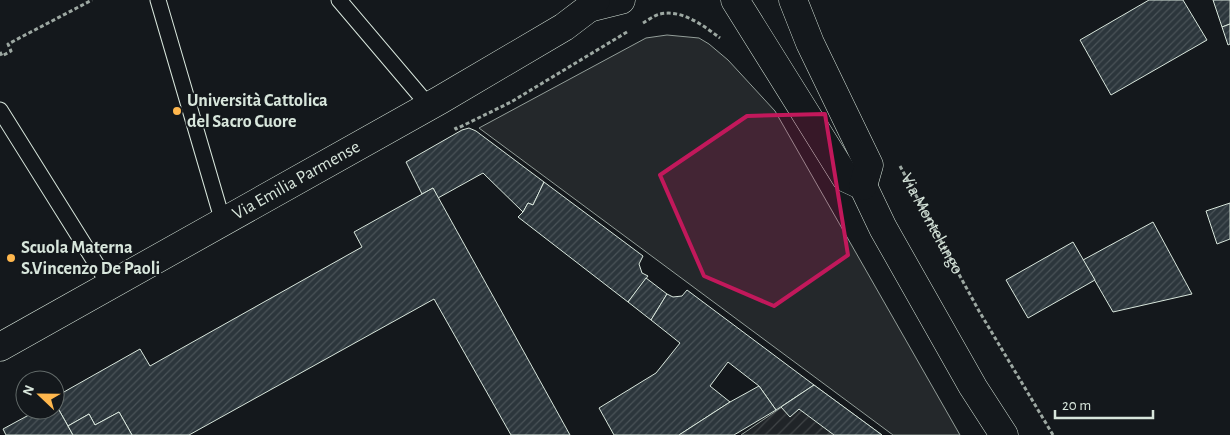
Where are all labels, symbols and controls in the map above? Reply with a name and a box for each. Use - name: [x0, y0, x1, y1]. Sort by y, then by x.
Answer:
- place label: Università Cattolica del Sacro Cuore: [187, 92, 328, 131]
- marker: Università Cattolica del Sacro Cuore: [171, 105, 183, 117]
- street label: Via Emilia Parmense: [230, 138, 363, 223]
- street label: Via Montelungo: [897, 171, 966, 277]
- place label: Scuola Materna S.Vincenzo De Paoli: [21, 239, 160, 278]
- marker: Scuola Materna S.Vincenzo De Paoli: [5, 252, 17, 264]
- north arrow: [15, 370, 65, 420]
- text: N: [21, 383, 37, 398]
- scale bar: [1055, 388, 1152, 420]
- text: 20 m: [1062, 398, 1091, 413]

